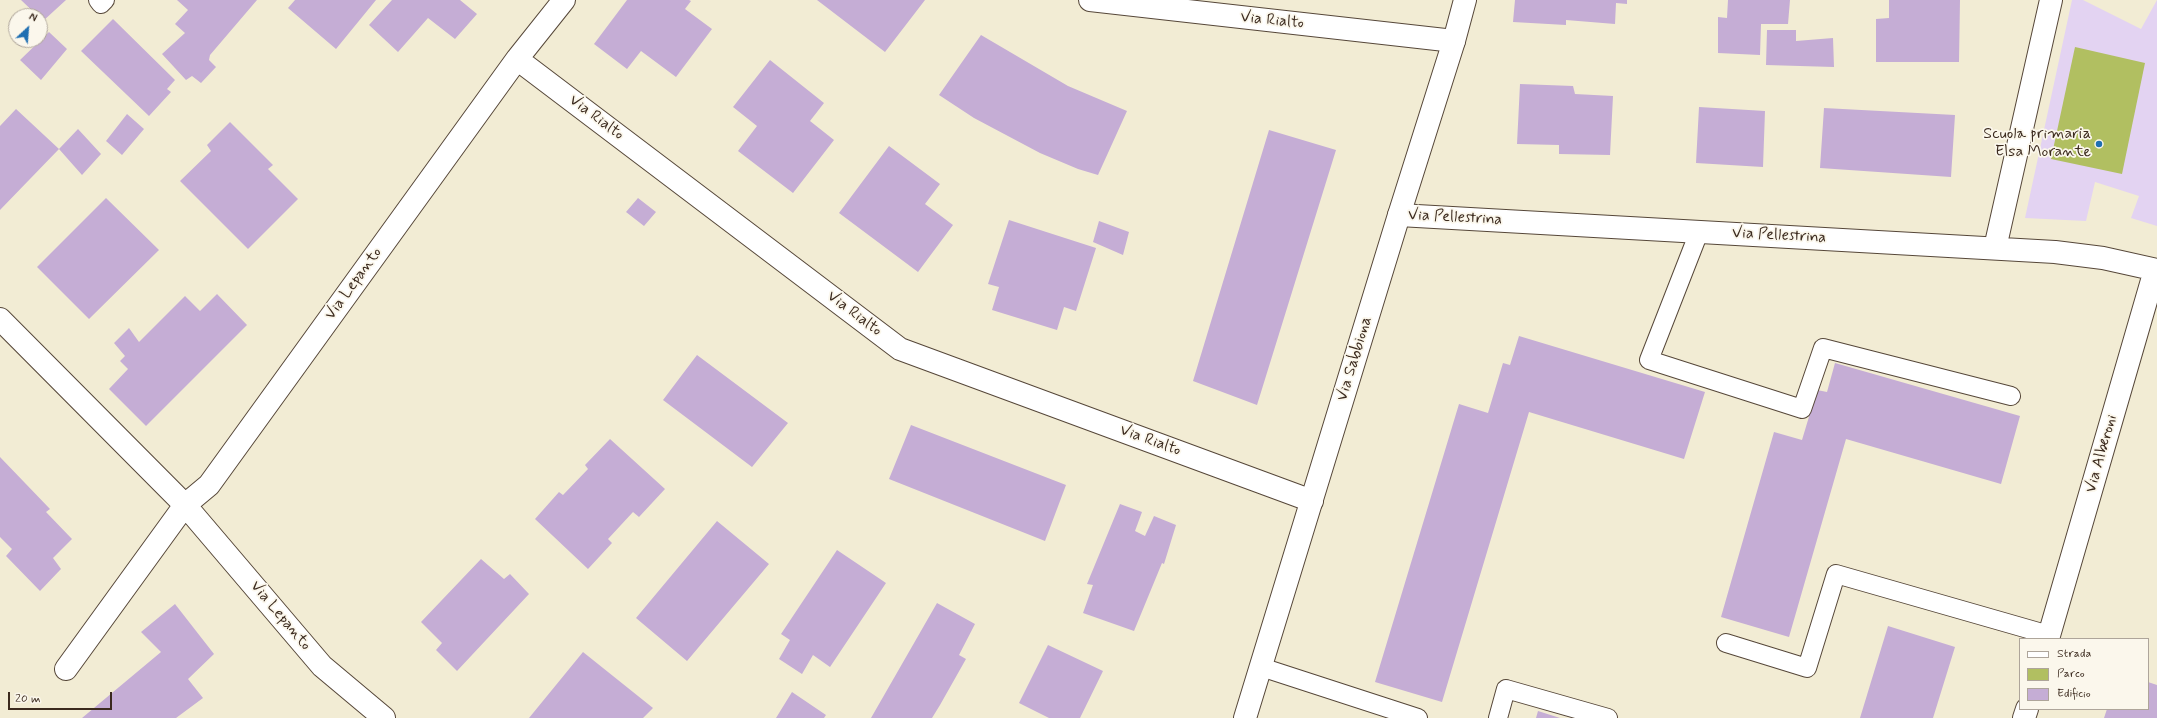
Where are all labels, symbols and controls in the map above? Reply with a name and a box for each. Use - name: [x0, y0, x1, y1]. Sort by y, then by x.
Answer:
- north arrow: [8, 8, 48, 48]
- street label: Via Rialto: [1239, 8, 1305, 34]
- text: N: [26, 10, 39, 26]
- street label: Via Rialto: [565, 91, 627, 145]
- place label: Scuola primaria Elsa Morante: [1983, 125, 2091, 163]
- marker: Scuola primaria Elsa Morante: [2094, 139, 2104, 149]
- street label: Via Pellestrina: [1407, 206, 1503, 230]
- street label: Via Pellestrina: [1731, 224, 1827, 248]
- street label: Via Lepanto: [321, 244, 387, 324]
- street label: Via Rialto: [823, 287, 885, 341]
- street label: Via Sabbiona: [1333, 314, 1377, 404]
- street label: Via Alberoni: [2082, 413, 2122, 495]
- street label: Via Rialto: [1117, 421, 1183, 461]
- street label: Via Lepanto: [245, 577, 315, 655]
- legend: [2019, 638, 2149, 710]
- text: Strada: [2057, 646, 2091, 662]
- text: Parco: [2057, 666, 2085, 682]
- scale bar: [10, 684, 114, 710]
- text: Edificio: [2057, 686, 2091, 702]
- text: 20 m: [15, 691, 41, 707]

